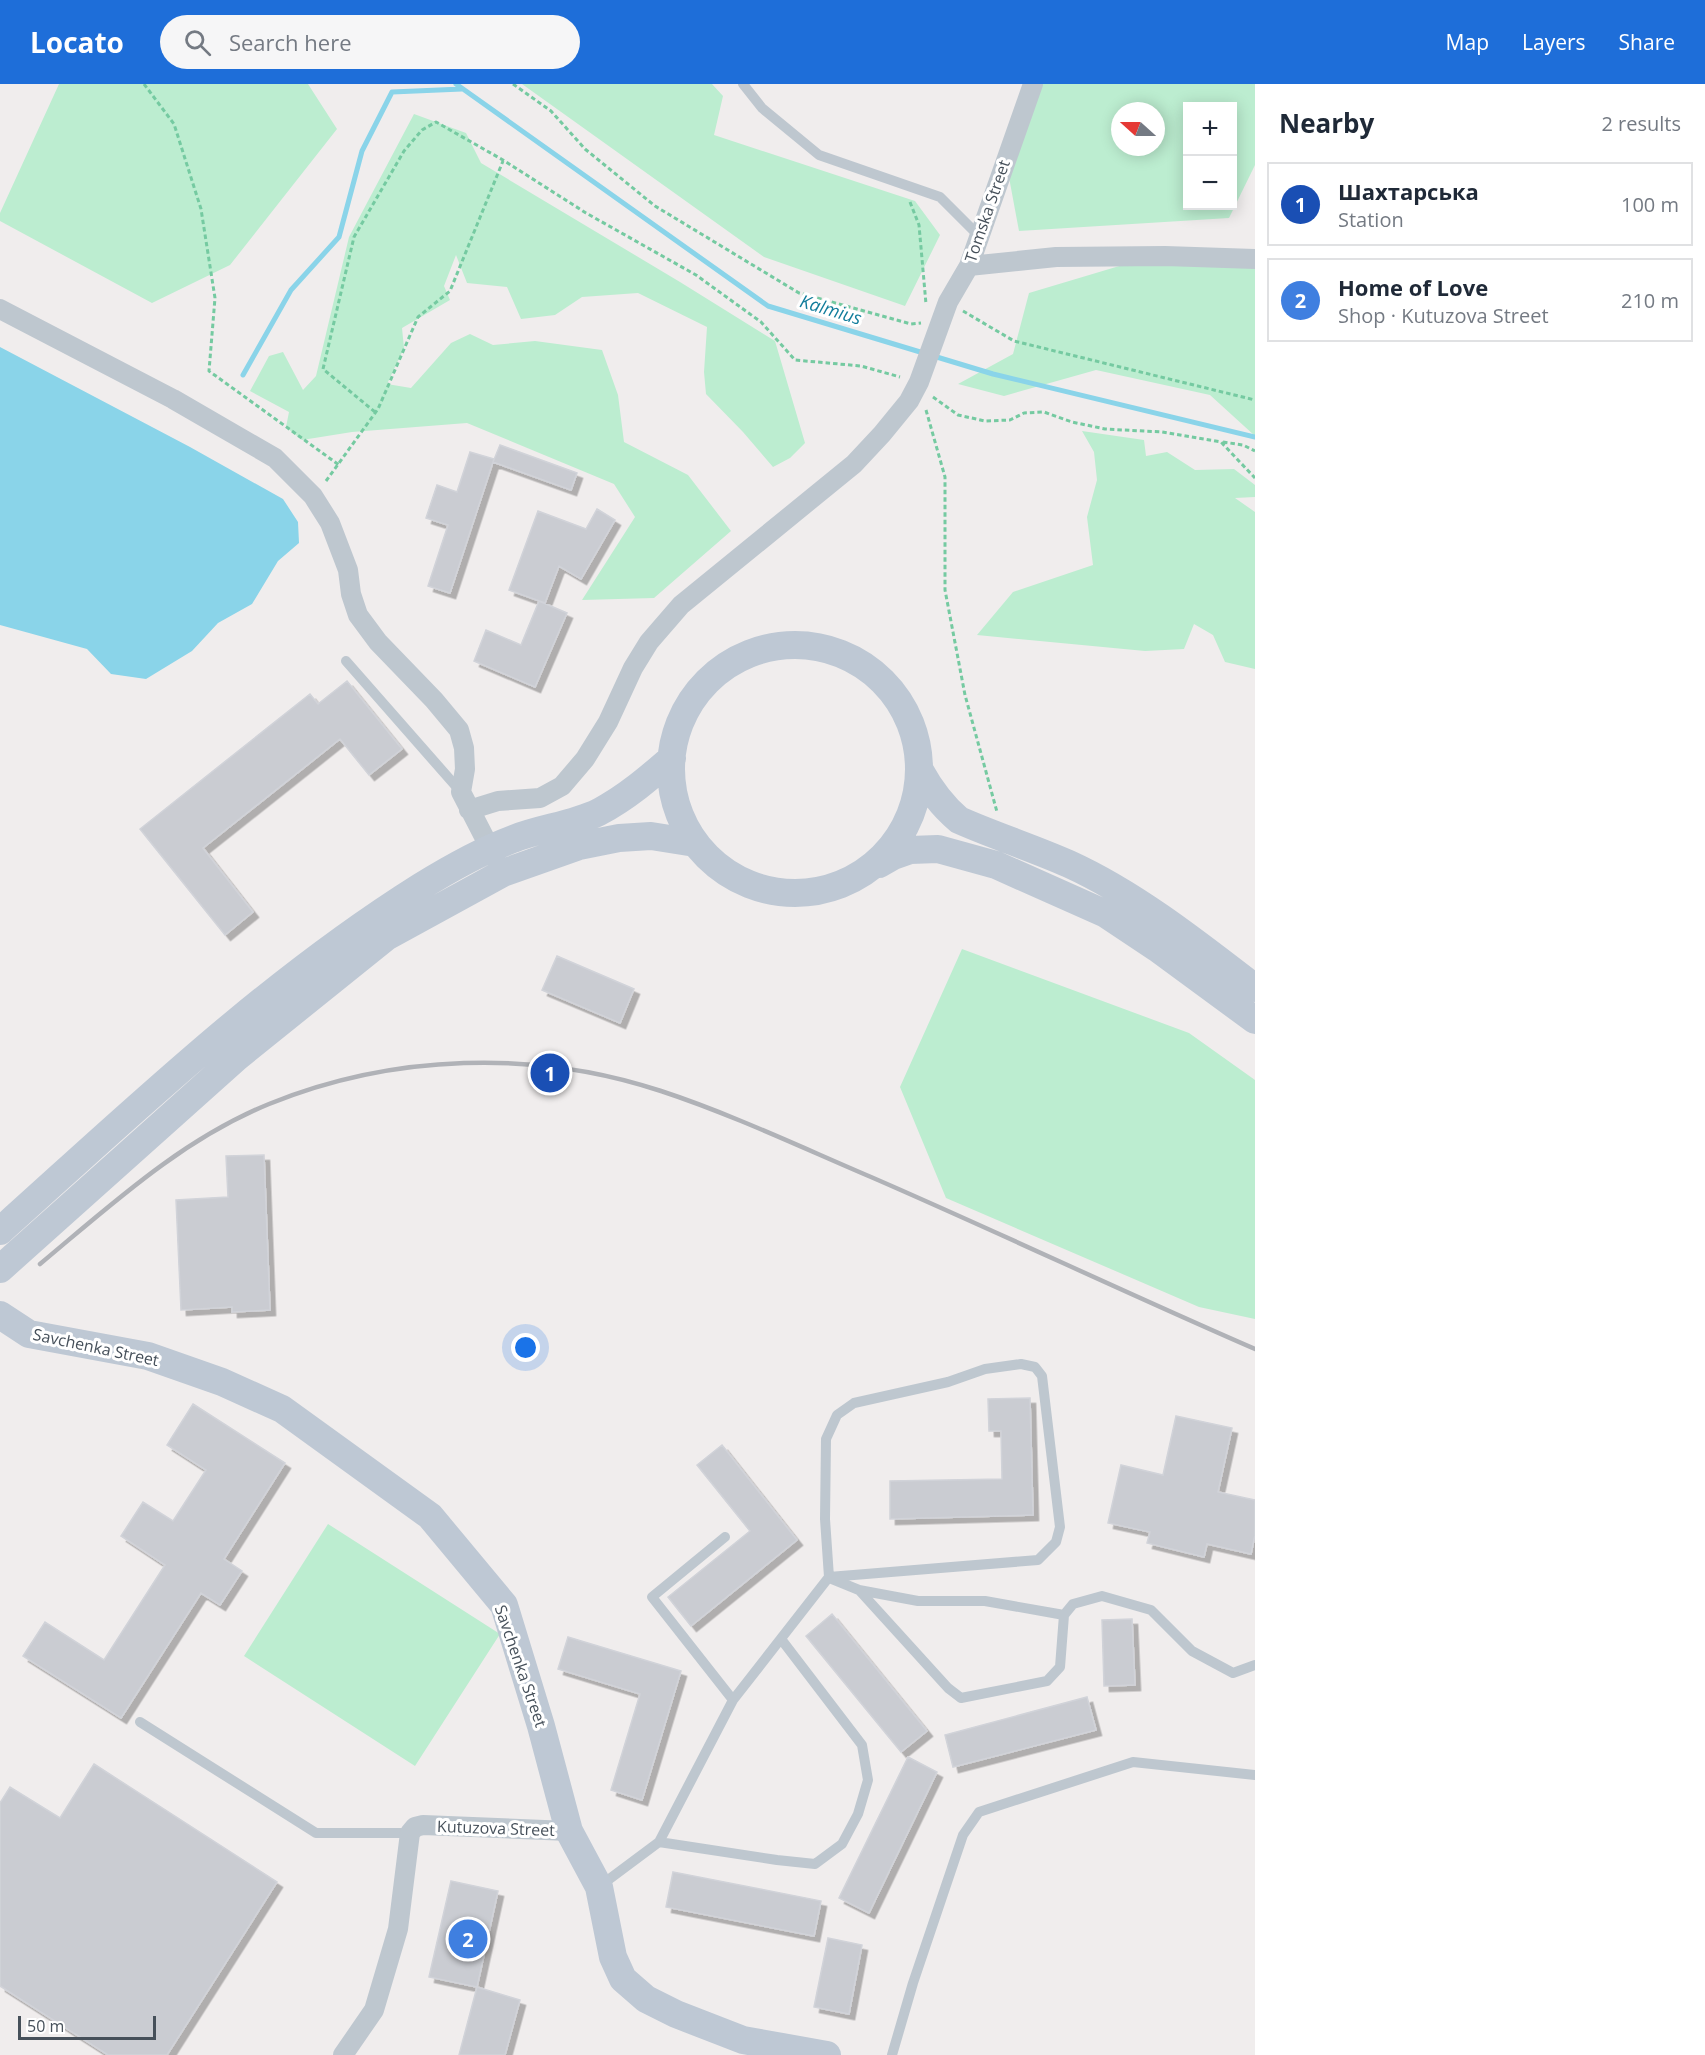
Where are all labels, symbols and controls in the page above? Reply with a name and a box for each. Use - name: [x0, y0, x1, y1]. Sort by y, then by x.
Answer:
- search box: [160, 15, 580, 69]
- text: Locato: [30, 23, 124, 61]
- icon: search: [181, 26, 214, 59]
- text: Search here: [229, 27, 352, 57]
- text: Map: [1446, 28, 1489, 56]
- text: Layers: [1522, 28, 1586, 56]
- text: Share: [1619, 28, 1675, 56]
- north arrow: [1111, 102, 1165, 156]
- map controls: [1183, 102, 1237, 210]
- button: +: [1183, 102, 1237, 156]
- text: Nearby: [1279, 105, 1374, 141]
- text: 2 results: [1601, 110, 1681, 137]
- button: −: [1183, 156, 1237, 210]
- street label: Tomska Street: [959, 157, 1015, 265]
- text: Шахтарська: [1338, 176, 1479, 206]
- text: 1: [1295, 191, 1306, 218]
- text: 100 m: [1621, 191, 1679, 218]
- text: Station: [1338, 206, 1404, 233]
- text: Home of Love: [1338, 272, 1488, 302]
- text: 2: [1295, 287, 1306, 314]
- text: 210 m: [1621, 287, 1679, 314]
- water label: Kalmius: [797, 288, 865, 330]
- text: Shop · Kutuzova Street: [1338, 302, 1549, 329]
- pin: 1: [530, 1050, 570, 1096]
- street label: Savchenka Street: [31, 1323, 161, 1371]
- your location: [511, 1333, 540, 1362]
- street label: Savchenka Street: [490, 1602, 552, 1730]
- street label: Kutuzova Street: [437, 1815, 556, 1841]
- pin: 2: [448, 1916, 488, 1962]
- scale bar: [18, 2013, 156, 2040]
- text: 50 m: [27, 2015, 64, 2037]

